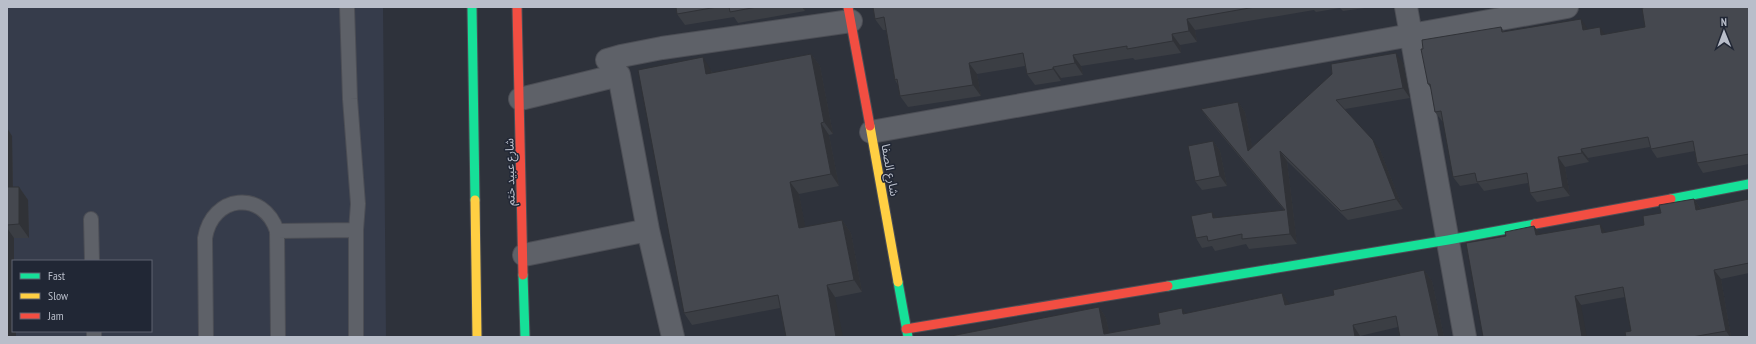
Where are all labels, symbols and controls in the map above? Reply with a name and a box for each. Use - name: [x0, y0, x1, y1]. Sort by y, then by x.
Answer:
- north arrow: [1704, 12, 1744, 52]
- text: N: [1721, 15, 1727, 29]
- street label: شارع عبيد ختم: [501, 138, 520, 206]
- street label: شارع الصفا: [877, 143, 902, 198]
- legend: [12, 260, 152, 332]
- text: Fast: [48, 268, 66, 283]
- text: Slow: [48, 288, 69, 303]
- text: Jam: [47, 308, 64, 323]

